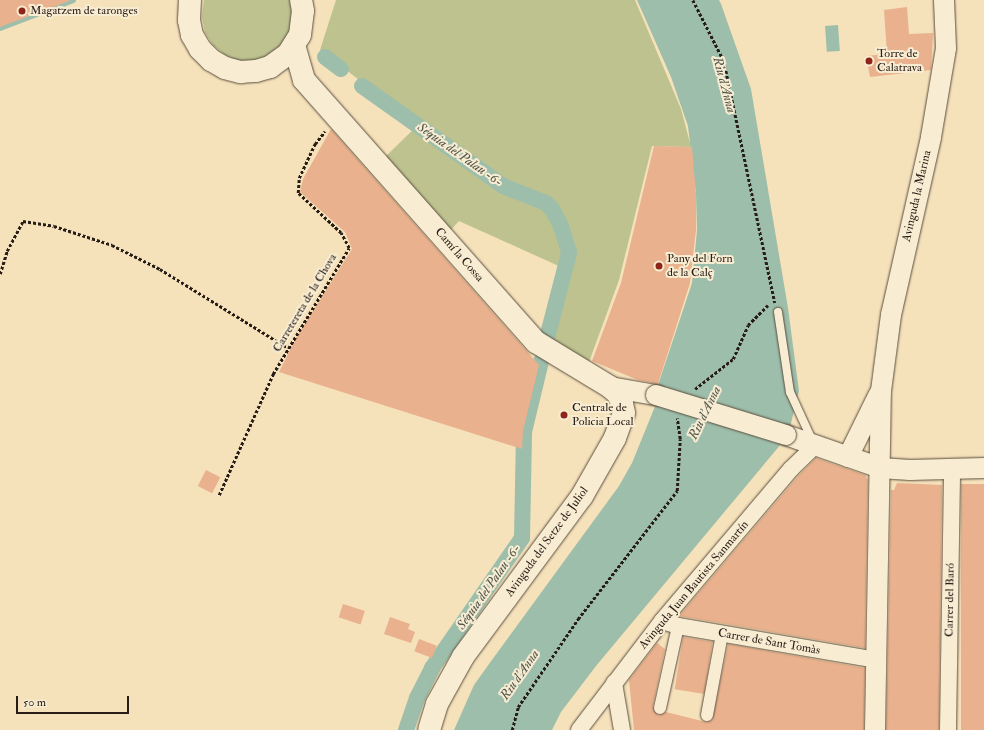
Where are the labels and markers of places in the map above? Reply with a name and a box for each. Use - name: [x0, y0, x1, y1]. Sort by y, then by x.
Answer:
- place label: Magatzem de taronges: [30, 4, 138, 18]
- marker: Magatzem de taronges: [17, 6, 27, 16]
- place label: Torre de Calatrava: [877, 47, 922, 75]
- marker: Torre de Calatrava: [864, 56, 874, 66]
- place label: Pany del Forn de la Calç: [667, 252, 733, 280]
- marker: Pany del Forn de la Calç: [654, 261, 664, 271]
- place label: Centrale de Policia Local: [572, 401, 633, 429]
- marker: Centrale de Policia Local: [559, 410, 569, 420]

